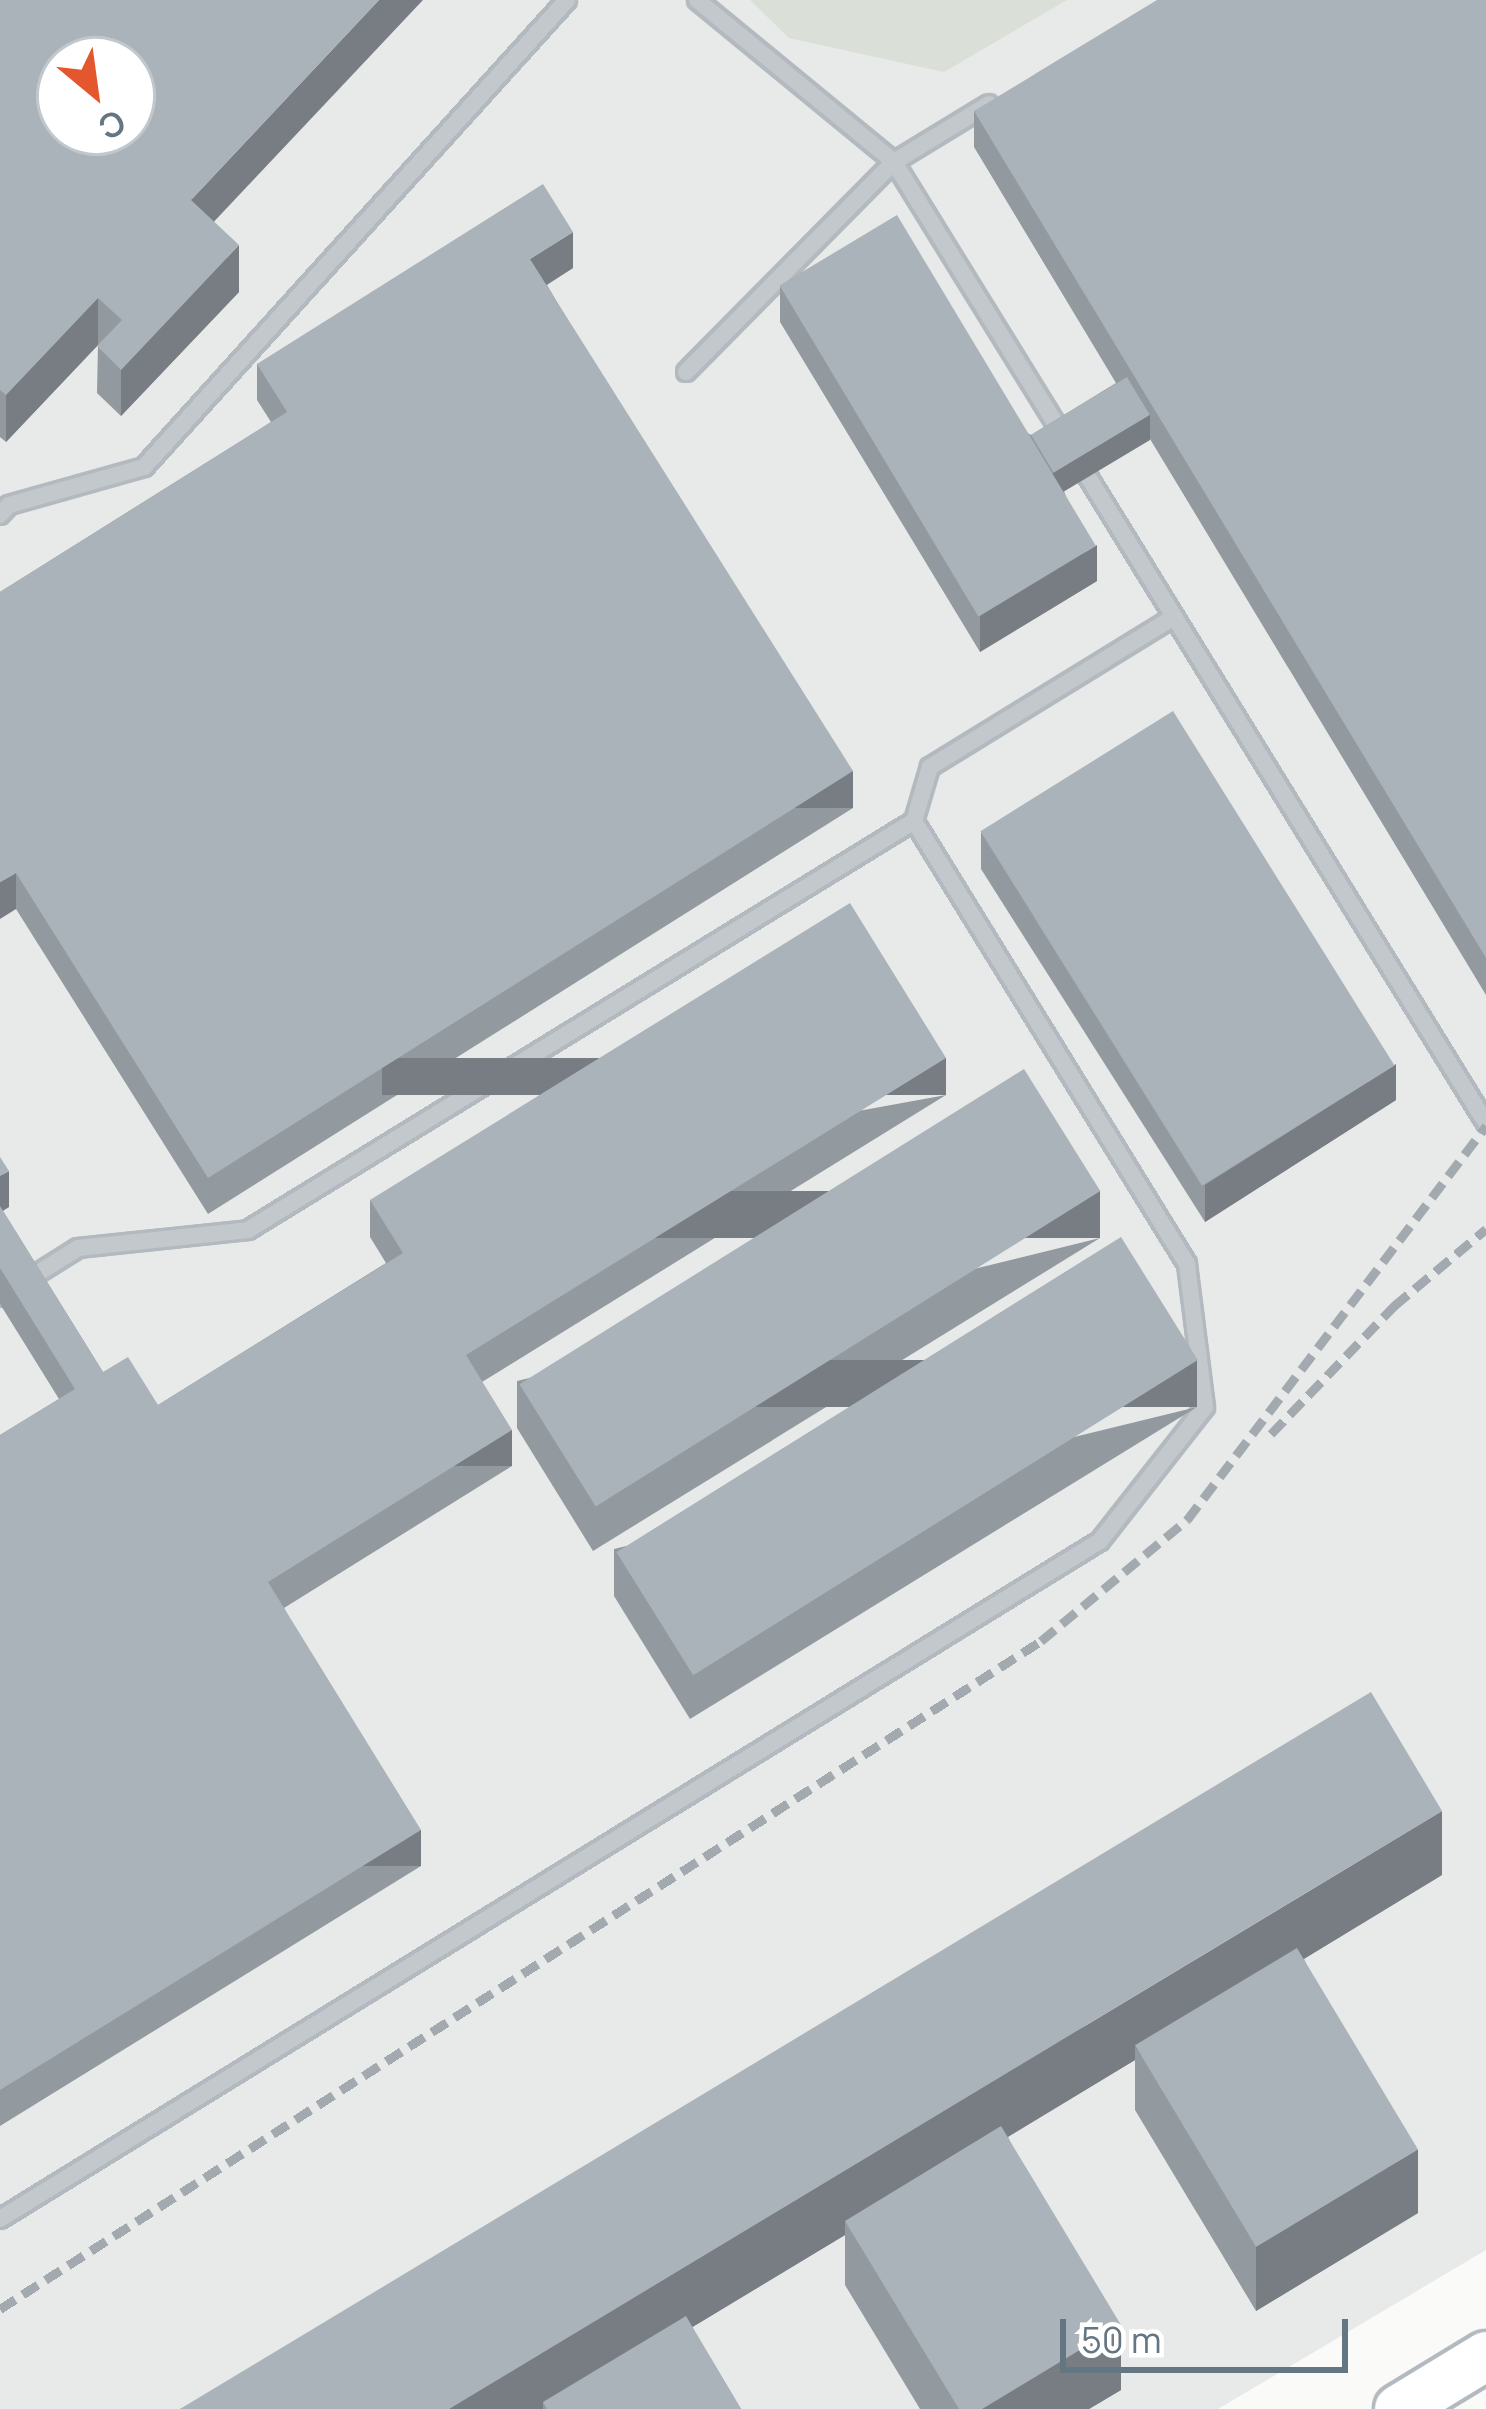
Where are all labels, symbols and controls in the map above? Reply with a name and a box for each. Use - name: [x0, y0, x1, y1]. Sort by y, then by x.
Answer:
- north arrow: [36, 36, 156, 156]
- text: С: [91, 100, 134, 151]
- scale bar: [1066, 2295, 1354, 2369]
- text: 50 m: [1081, 2315, 1161, 2364]

